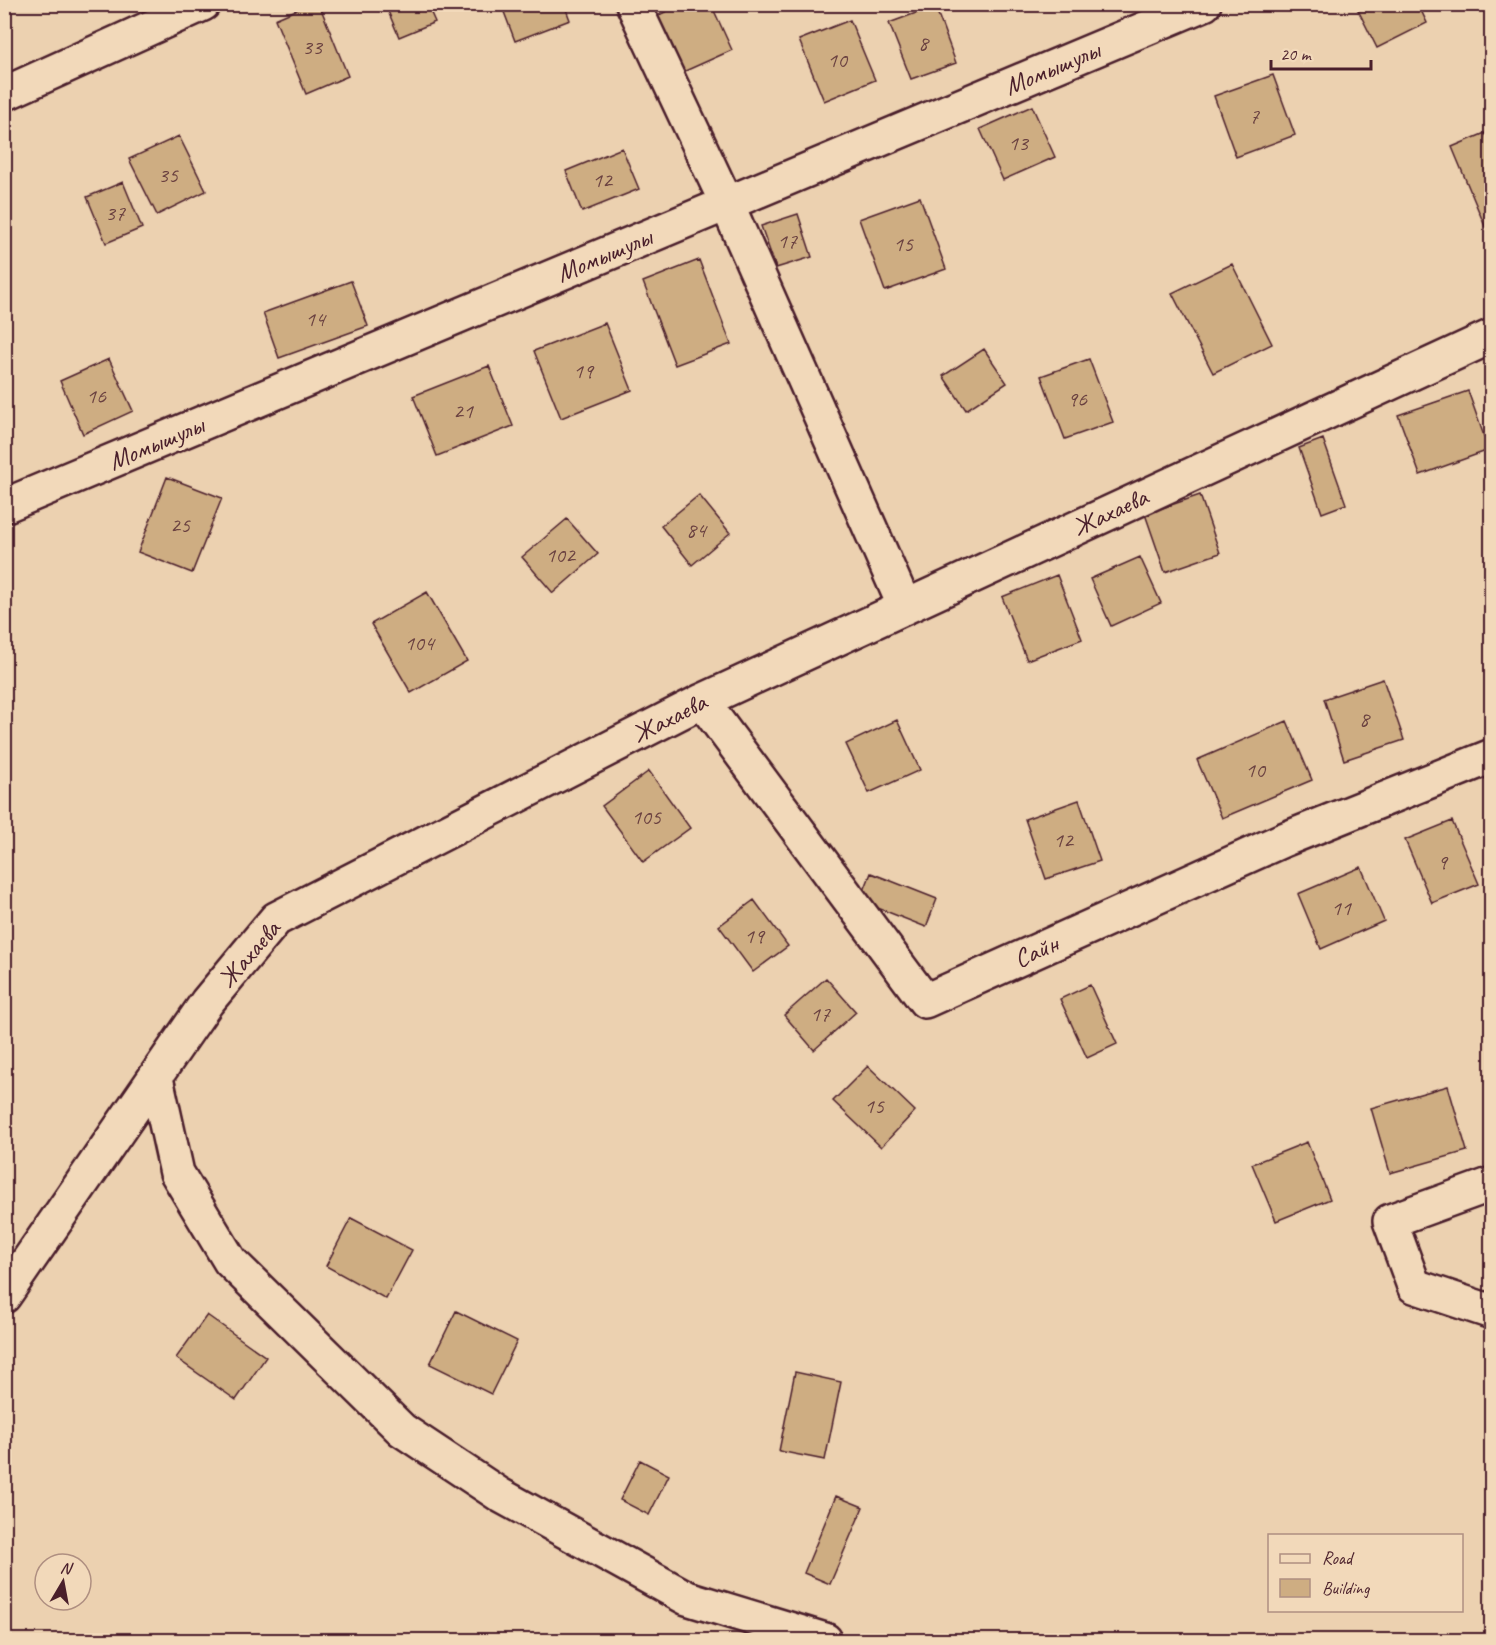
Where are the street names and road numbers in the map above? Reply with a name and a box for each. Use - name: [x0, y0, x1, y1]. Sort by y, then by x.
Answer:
- street label: Момышулы: [999, 32, 1107, 103]
- street label: Момышулы: [551, 219, 659, 290]
- street label: Момышулы: [103, 407, 211, 478]
- street label: Жахаева: [1067, 480, 1154, 544]
- street label: Жахаева: [626, 685, 713, 751]
- street label: Жахаева: [210, 912, 289, 995]
- street label: Сайн: [1009, 926, 1065, 975]

